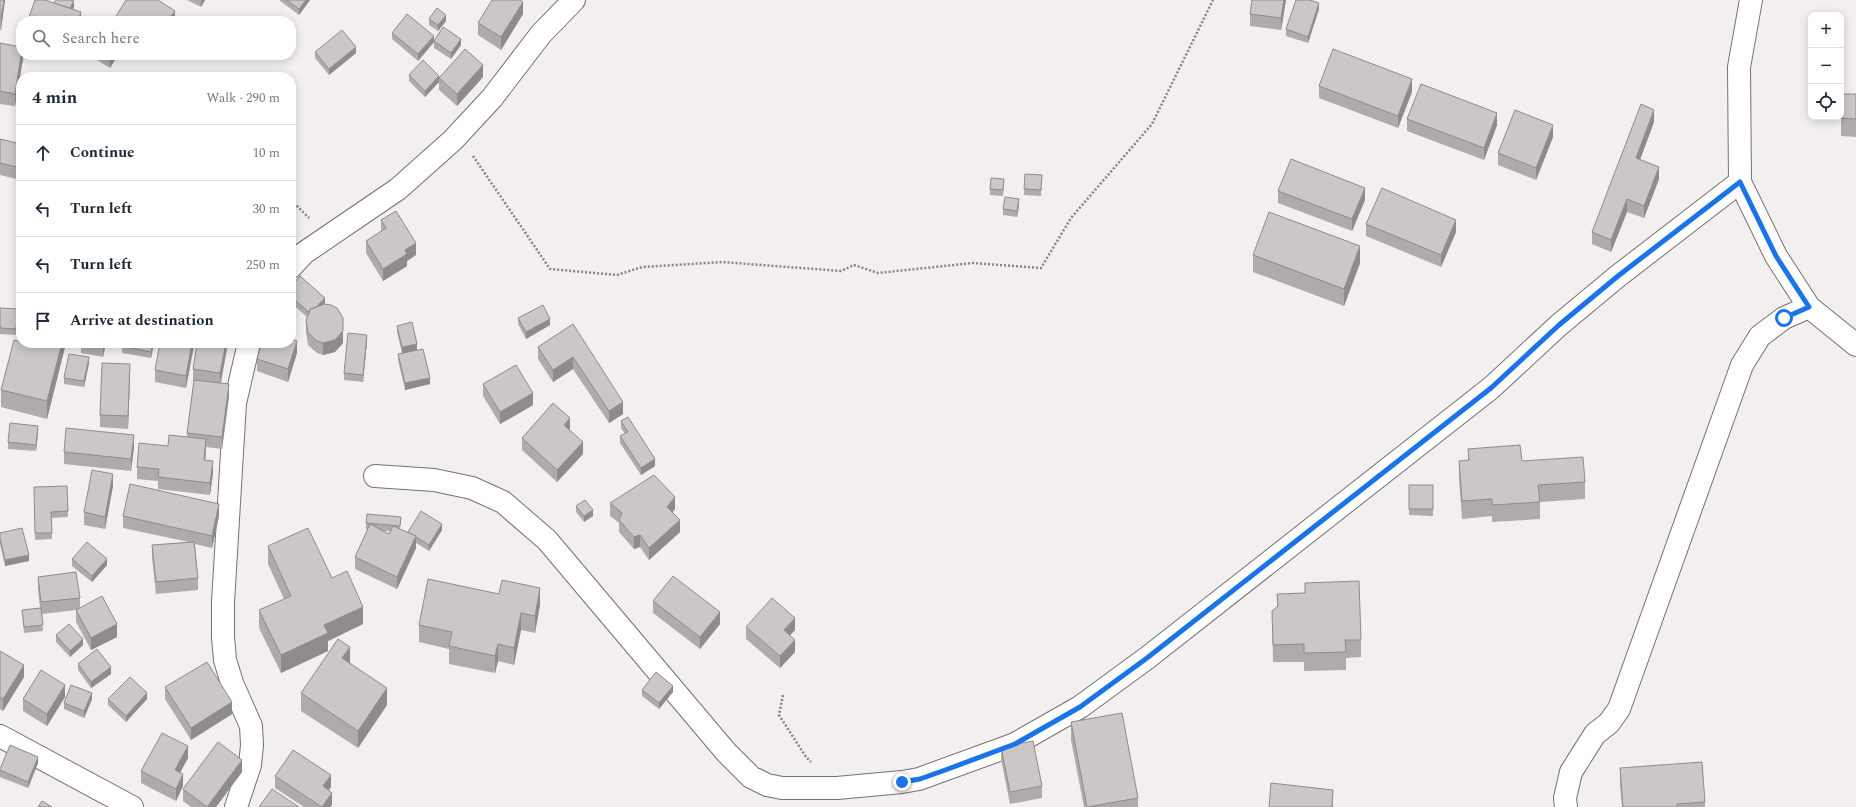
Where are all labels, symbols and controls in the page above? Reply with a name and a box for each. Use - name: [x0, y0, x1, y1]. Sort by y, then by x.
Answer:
- map controls: [1808, 12, 1844, 120]
- button: +: [1808, 12, 1844, 48]
- search box: [16, 16, 296, 60]
- icon: search: [30, 27, 52, 49]
- text: Search here: [62, 27, 140, 50]
- button: −: [1808, 48, 1844, 84]
- button: locate: [1808, 84, 1844, 120]
- text: 4 min: [32, 85, 77, 111]
- text: Walk · 290 m: [206, 88, 280, 108]
- text: Continue: [70, 141, 135, 164]
- icon: ahead: [32, 142, 54, 164]
- text: 10 m: [253, 143, 280, 163]
- text: Turn left: [70, 197, 132, 220]
- icon: left: [32, 198, 54, 220]
- text: 30 m: [253, 199, 280, 219]
- text: Turn left: [70, 253, 132, 276]
- icon: left: [32, 254, 54, 276]
- text: 250 m: [246, 255, 280, 275]
- text: Arrive at destination: [70, 309, 214, 332]
- route start: [1775, 309, 1793, 327]
- icon: arrive: [32, 310, 54, 332]
- route end: [893, 773, 911, 791]

